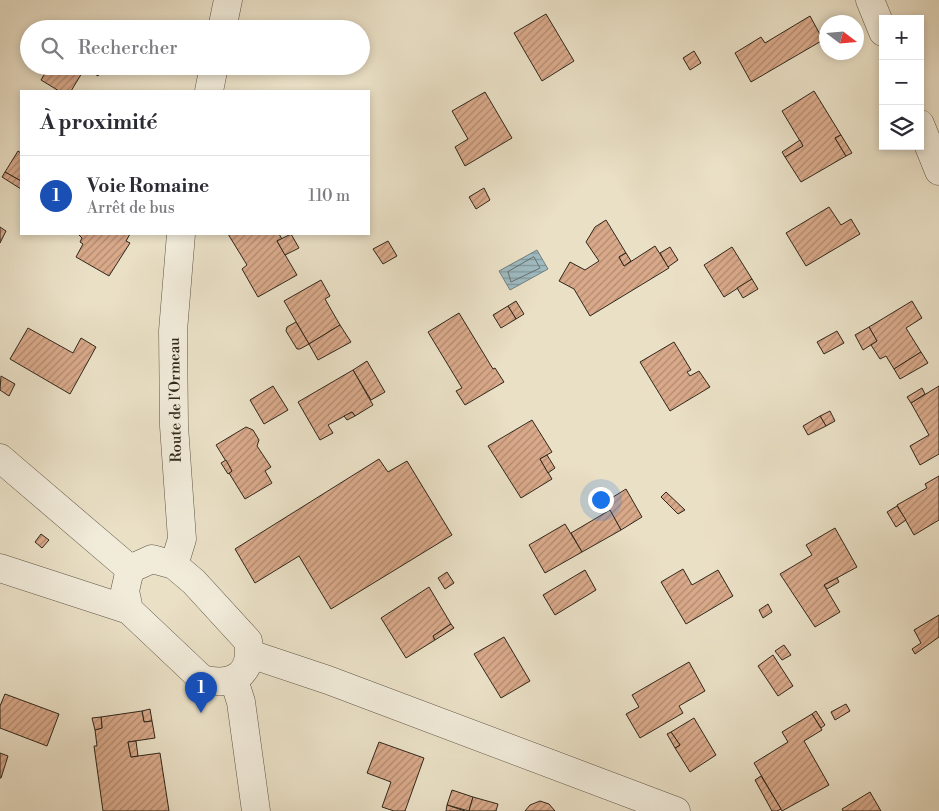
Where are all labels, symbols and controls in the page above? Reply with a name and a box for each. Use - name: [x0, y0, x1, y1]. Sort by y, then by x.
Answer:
- north arrow: [819, 15, 864, 60]
- map controls: [879, 15, 924, 150]
- button: +: [879, 15, 924, 60]
- search box: [20, 20, 370, 75]
- icon: search: [38, 34, 66, 62]
- text: Rechercher: [78, 36, 177, 60]
- button: −: [879, 60, 924, 105]
- button: layers: [879, 105, 924, 150]
- text: À proximité: [40, 110, 157, 136]
- text: Voie Romaine: [87, 174, 209, 198]
- text: 1: [52, 186, 60, 206]
- text: 110 m: [308, 186, 350, 206]
- text: Arrêt de bus: [87, 198, 175, 218]
- street label: Route de l'Ormeau: [165, 337, 186, 463]
- your location: [588, 487, 614, 513]
- pin: 1: [185, 672, 217, 713]

